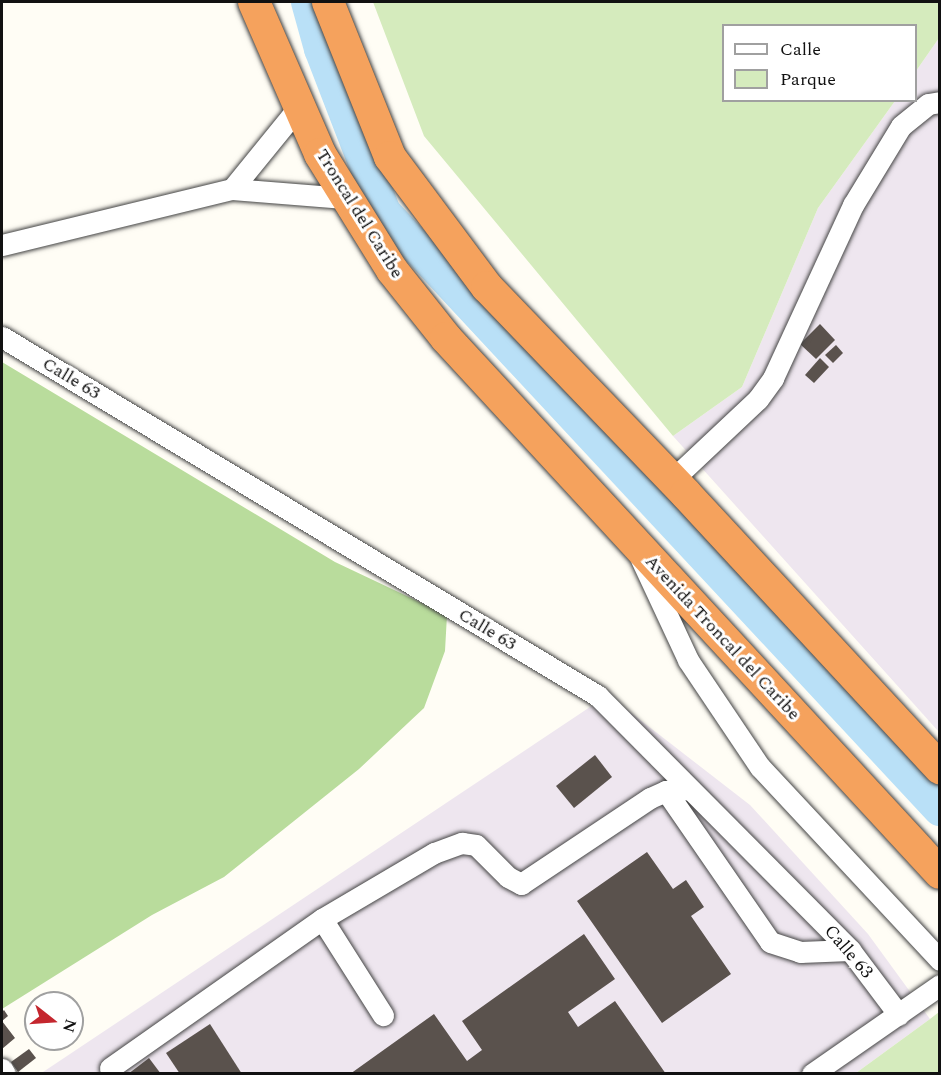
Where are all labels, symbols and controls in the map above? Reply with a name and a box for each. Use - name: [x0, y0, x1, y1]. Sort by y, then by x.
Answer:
- legend: [722, 24, 917, 102]
- text: Calle: [780, 36, 821, 63]
- text: Parque: [780, 66, 836, 93]
- street label: Troncal del Caribe: [311, 145, 407, 283]
- street label: Calle 63: [38, 353, 104, 405]
- street label: Avenida Troncal del Caribe: [640, 551, 804, 725]
- street label: Calle 63: [454, 604, 520, 656]
- street label: Calle 63: [819, 921, 877, 983]
- north arrow: [24, 991, 84, 1051]
- text: N: [56, 1016, 83, 1035]

